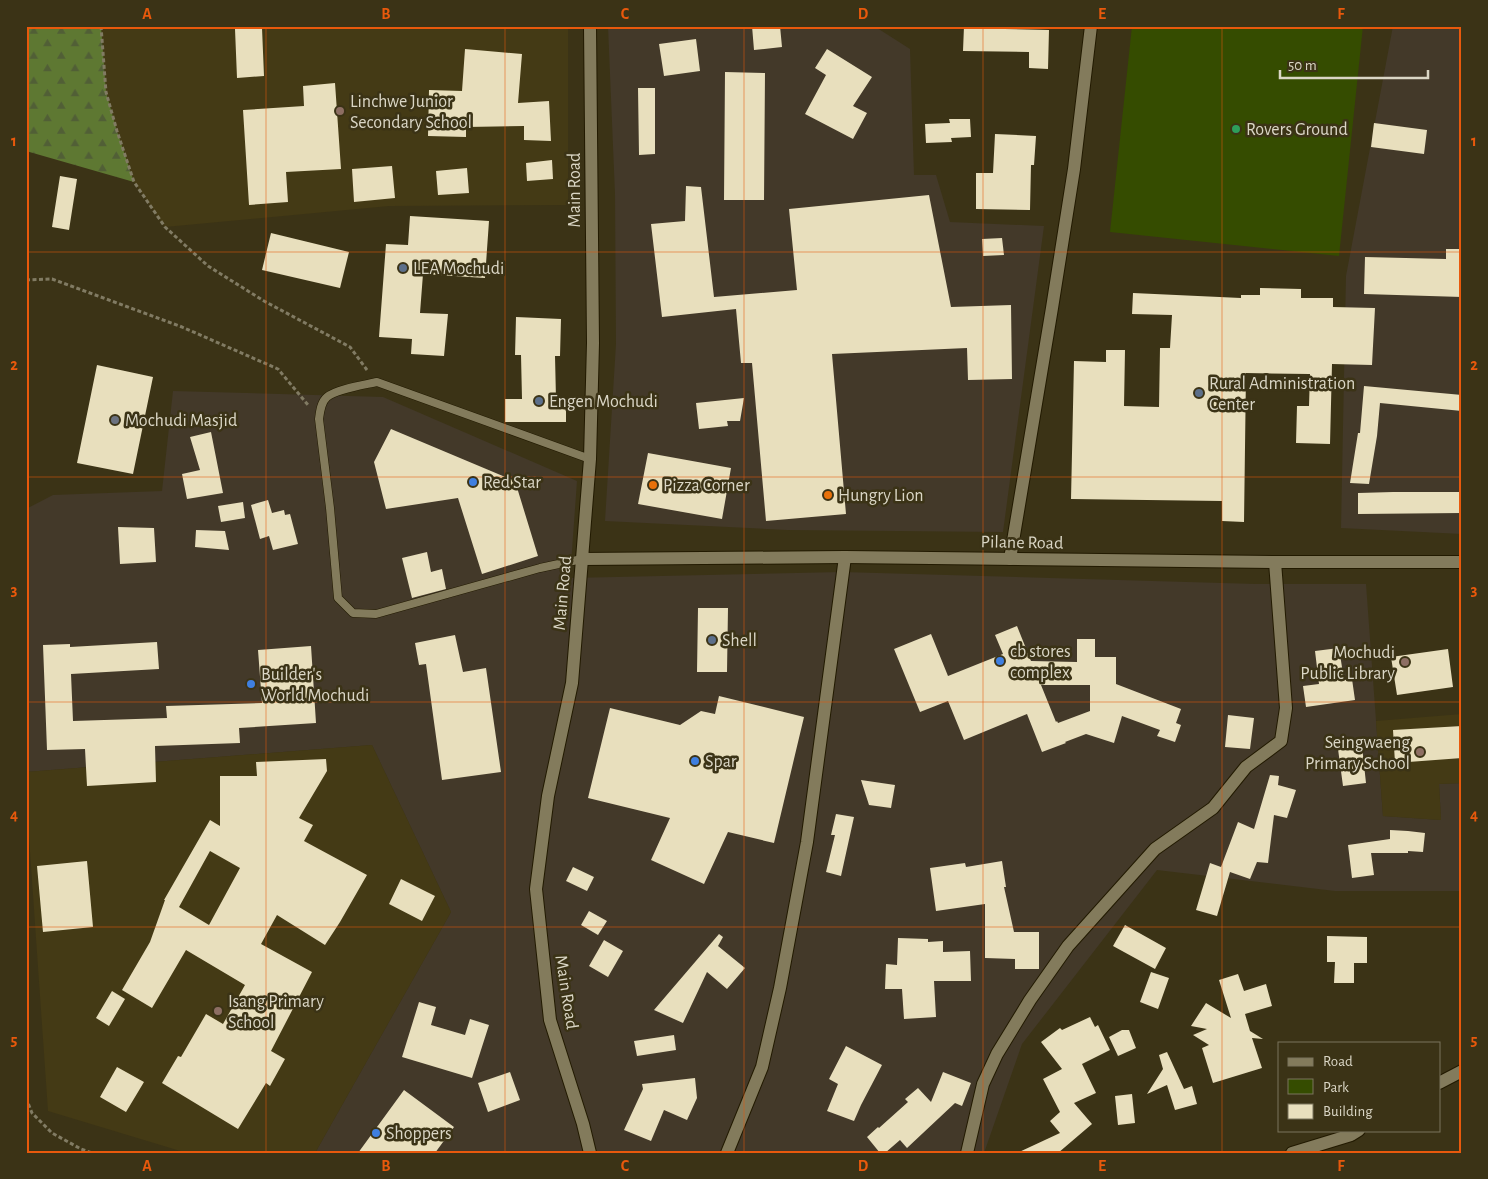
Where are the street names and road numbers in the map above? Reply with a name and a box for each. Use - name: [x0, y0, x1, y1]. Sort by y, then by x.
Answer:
- street label: Main Road: [566, 153, 584, 227]
- street label: Pilane Road: [981, 533, 1063, 553]
- street label: Main Road: [551, 555, 575, 631]
- street label: Main Road: [551, 954, 581, 1030]

